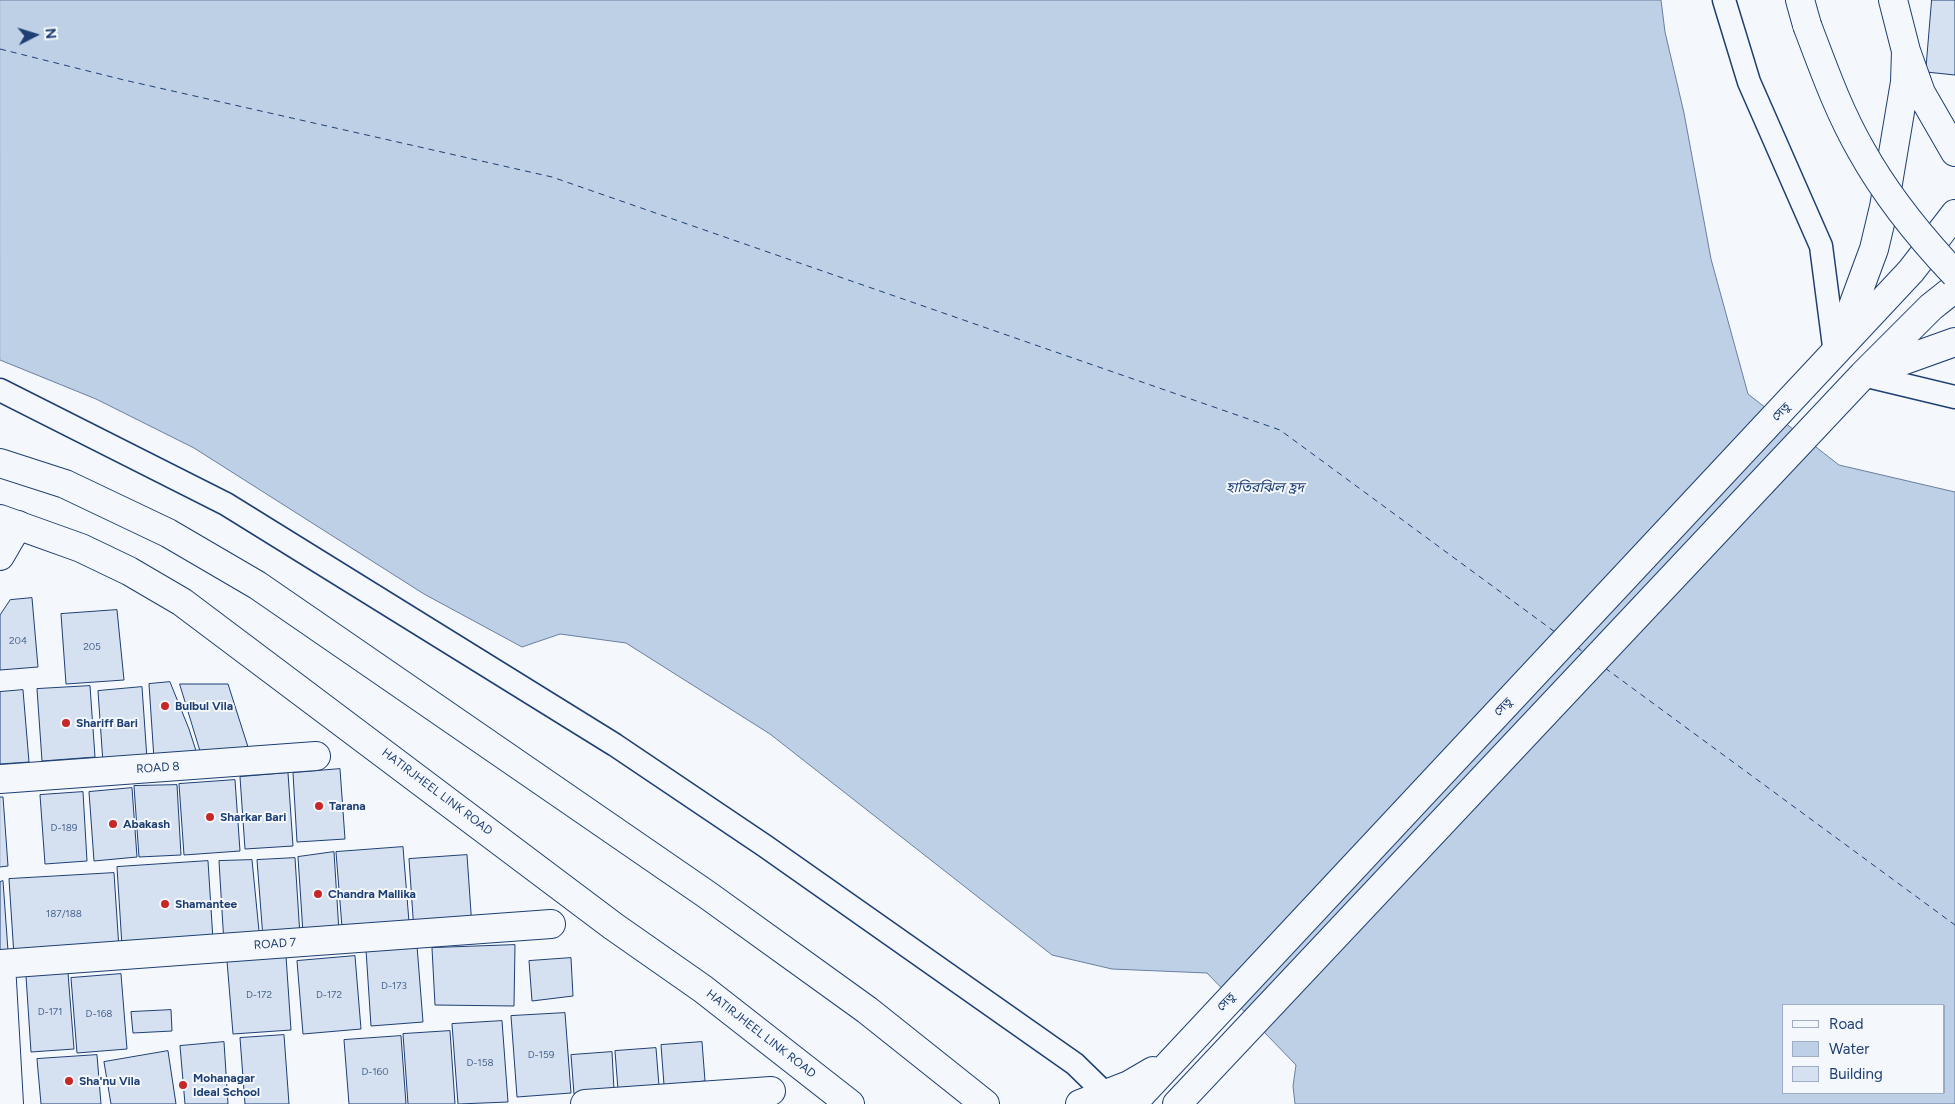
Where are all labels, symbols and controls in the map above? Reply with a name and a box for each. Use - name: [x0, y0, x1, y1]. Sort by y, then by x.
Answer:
- north arrow: [10, 10, 60, 60]
- text: N: [42, 28, 59, 40]
- street label: সেতু: [1769, 400, 1793, 424]
- water label: হাতিরঝিল হ্রদ: [1226, 480, 1304, 496]
- house number: 204: [9, 635, 27, 647]
- house number: 205: [83, 641, 101, 653]
- street label: সেতু: [1491, 695, 1515, 719]
- place label: Bulbul Vila: [175, 699, 233, 713]
- marker: Bulbul Vila: [159, 700, 171, 712]
- place label: Shariff Bari: [76, 716, 138, 730]
- marker: Shariff Bari: [60, 717, 72, 729]
- street label: HATIRJHEEL LINK ROAD: [379, 746, 495, 838]
- street label: ROAD 8: [136, 759, 180, 777]
- place label: Tarana: [329, 799, 366, 813]
- marker: Tarana: [313, 800, 325, 812]
- place label: Sharkar Bari: [220, 810, 286, 824]
- marker: Sharkar Bari: [204, 811, 216, 823]
- place label: Abakash: [123, 817, 170, 831]
- marker: Abakash: [107, 818, 119, 830]
- house number: D-189: [51, 822, 77, 834]
- place label: Chandra Mallika: [328, 887, 416, 901]
- marker: Chandra Mallika: [312, 888, 324, 900]
- place label: Shamantee: [175, 897, 237, 911]
- marker: Shamantee: [159, 898, 171, 910]
- house number: 187/188: [46, 908, 82, 920]
- street label: ROAD 7: [253, 935, 297, 953]
- house number: D-173: [381, 980, 407, 992]
- street label: HATIRJHEEL LINK ROAD: [703, 987, 819, 1081]
- house number: D-172: [246, 989, 272, 1001]
- house number: D-172: [316, 989, 342, 1001]
- street label: সেতু: [1214, 990, 1238, 1014]
- legend: [1782, 1004, 1945, 1094]
- house number: D-171: [38, 1006, 62, 1018]
- house number: D-168: [86, 1008, 112, 1020]
- text: Road: [1829, 1015, 1864, 1033]
- text: Water: [1829, 1040, 1869, 1058]
- house number: D-159: [528, 1049, 554, 1061]
- house number: D-158: [466, 1057, 494, 1069]
- text: Building: [1829, 1065, 1883, 1083]
- house number: D-160: [361, 1066, 389, 1078]
- place label: Mohanagar Ideal School: [193, 1071, 260, 1099]
- place label: Sha'nu Vila: [79, 1074, 140, 1088]
- marker: Sha'nu Vila: [63, 1075, 75, 1087]
- marker: Mohanagar Ideal School: [177, 1079, 189, 1091]

